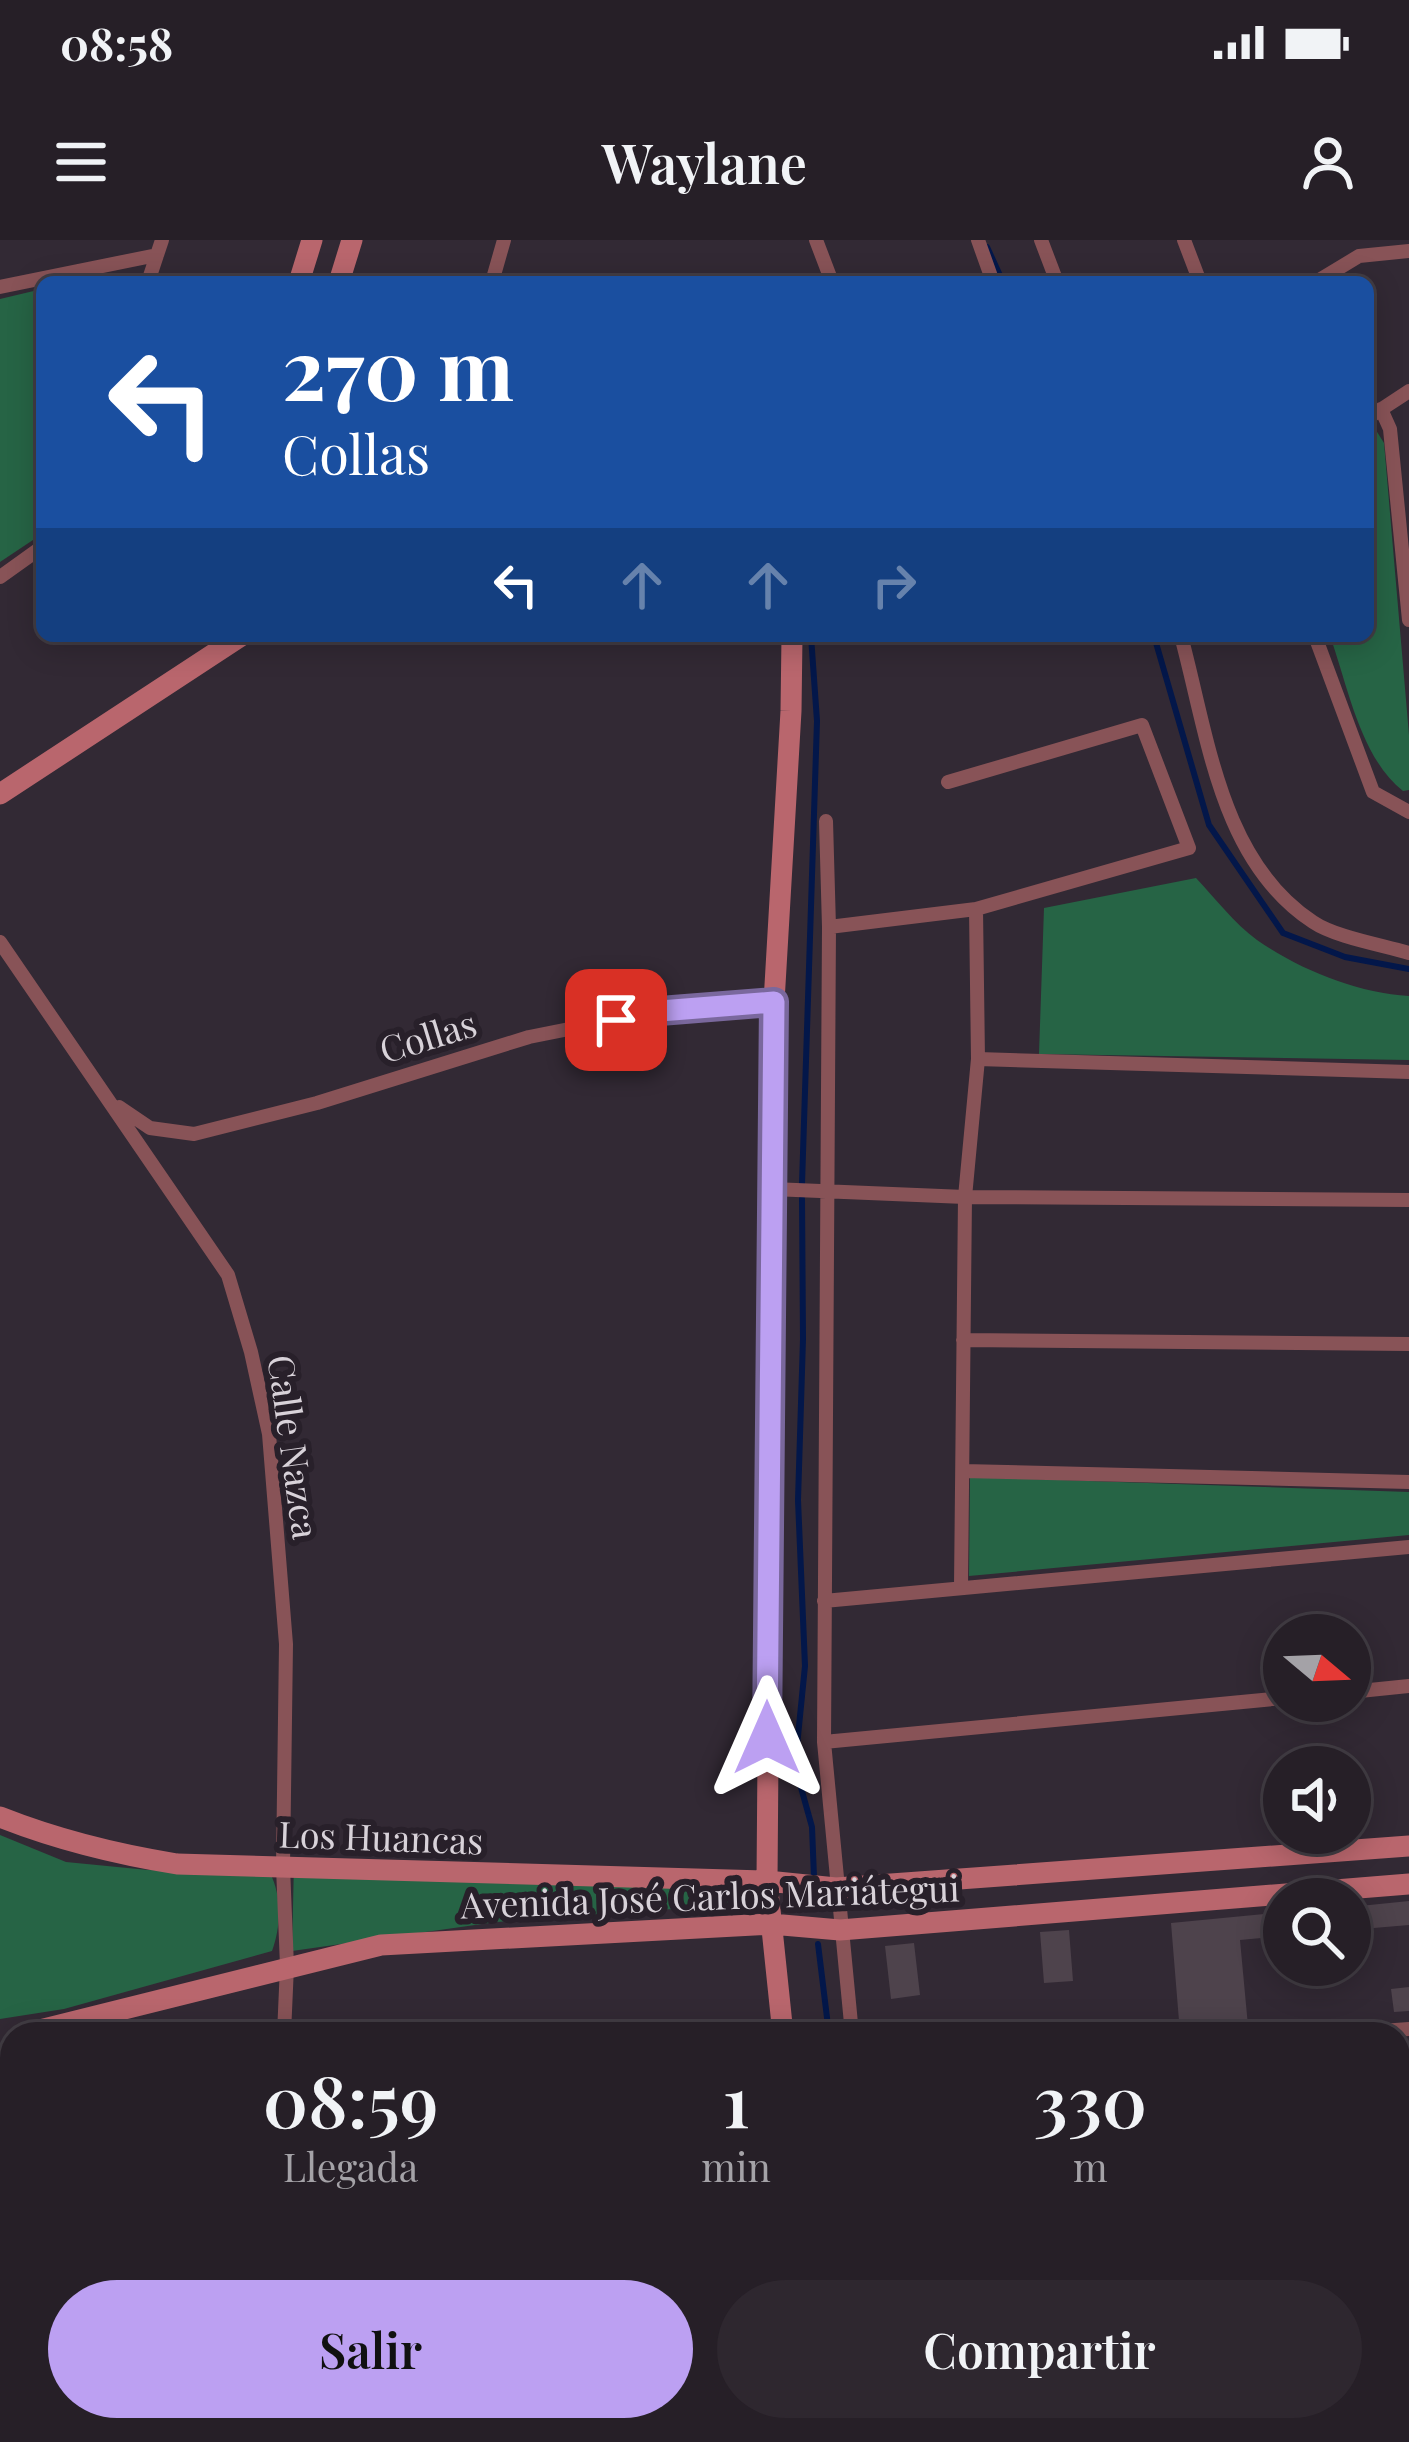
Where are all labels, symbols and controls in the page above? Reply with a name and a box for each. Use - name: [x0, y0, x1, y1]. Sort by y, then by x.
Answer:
- text: 08:58: [60, 12, 173, 72]
- text: Waylane: [602, 126, 807, 198]
- icon: menu: [48, 129, 114, 195]
- icon: person: [1295, 129, 1361, 195]
- text: 270 m: [282, 310, 514, 422]
- icon: left: [84, 324, 240, 480]
- text: Collas: [282, 417, 430, 489]
- icon: left: [483, 552, 549, 618]
- icon: ahead: [609, 552, 675, 618]
- icon: ahead: [735, 552, 801, 618]
- icon: right: [861, 552, 927, 618]
- pin: [565, 969, 667, 1071]
- icon: arrive: [583, 987, 649, 1053]
- street label: Collas: [373, 998, 482, 1072]
- street label: Calle Nazca: [258, 1352, 332, 1542]
- north arrow: [1263, 1614, 1371, 1722]
- map controls: [1263, 1614, 1371, 1986]
- position arrow: [704, 1675, 830, 1801]
- button: sound: [1263, 1746, 1371, 1854]
- street label: Los Huancas: [278, 1808, 484, 1864]
- street label: Avenida José Carlos Mariátegui: [459, 1862, 960, 1928]
- button: search: [1263, 1878, 1371, 1986]
- text: 08:59: [263, 2050, 439, 2146]
- text: 1: [722, 2050, 750, 2146]
- text: 330: [1033, 2050, 1147, 2146]
- text: Llegada: [283, 2140, 418, 2192]
- text: min: [701, 2140, 771, 2192]
- text: m: [1073, 2140, 1108, 2192]
- button: Salir: [48, 2280, 693, 2418]
- button: Compartir: [717, 2280, 1362, 2418]

